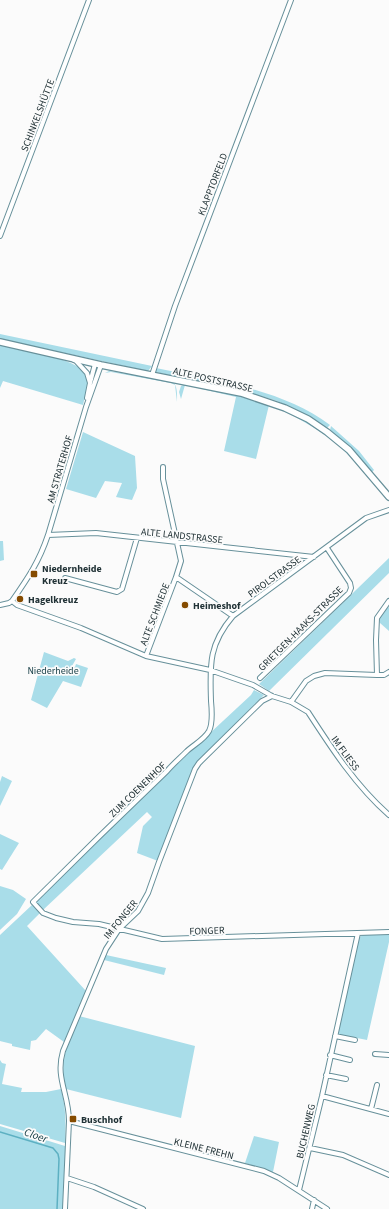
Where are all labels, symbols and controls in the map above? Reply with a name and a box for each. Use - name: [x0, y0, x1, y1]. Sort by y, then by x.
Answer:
- street label: SCHINKELSHÜTTE: [18, 77, 58, 154]
- street label: KLAPPTORFELD: [195, 151, 231, 218]
- street label: ALTE POSTSTRASSE: [171, 364, 254, 396]
- street label: AM STRATERHOF: [44, 434, 76, 505]
- street label: ALTE LANDSTRASSE: [140, 525, 223, 547]
- street label: PIROLSTRASSE: [245, 553, 304, 601]
- place label: Niedernheide Kreuz: [42, 562, 102, 588]
- marker: Niedernheide Kreuz: [29, 569, 39, 579]
- street label: ALTE SCHMIEDE: [137, 581, 173, 648]
- street label: GRIETGEN-HAAKS-STRASSE: [255, 583, 346, 674]
- place label: Hagelkreuz: [28, 593, 78, 607]
- marker: Hagelkreuz: [15, 594, 25, 604]
- place label: Heimeshof: [193, 599, 241, 613]
- marker: Heimeshof: [180, 600, 190, 610]
- park label: Niederheide: [27, 664, 79, 678]
- street label: IM FLIESS: [328, 733, 363, 774]
- street label: ZUM COENENHOF: [106, 759, 169, 821]
- street label: IM FONGER: [101, 897, 141, 942]
- street label: FONGER: [189, 923, 225, 939]
- street label: BUCHENWEG: [293, 1103, 319, 1160]
- place label: Buschhof: [81, 1113, 123, 1127]
- marker: Buschhof: [68, 1114, 78, 1124]
- water label: Cloer: [22, 1125, 51, 1147]
- street label: KLEINE FREHN: [172, 1135, 235, 1163]

